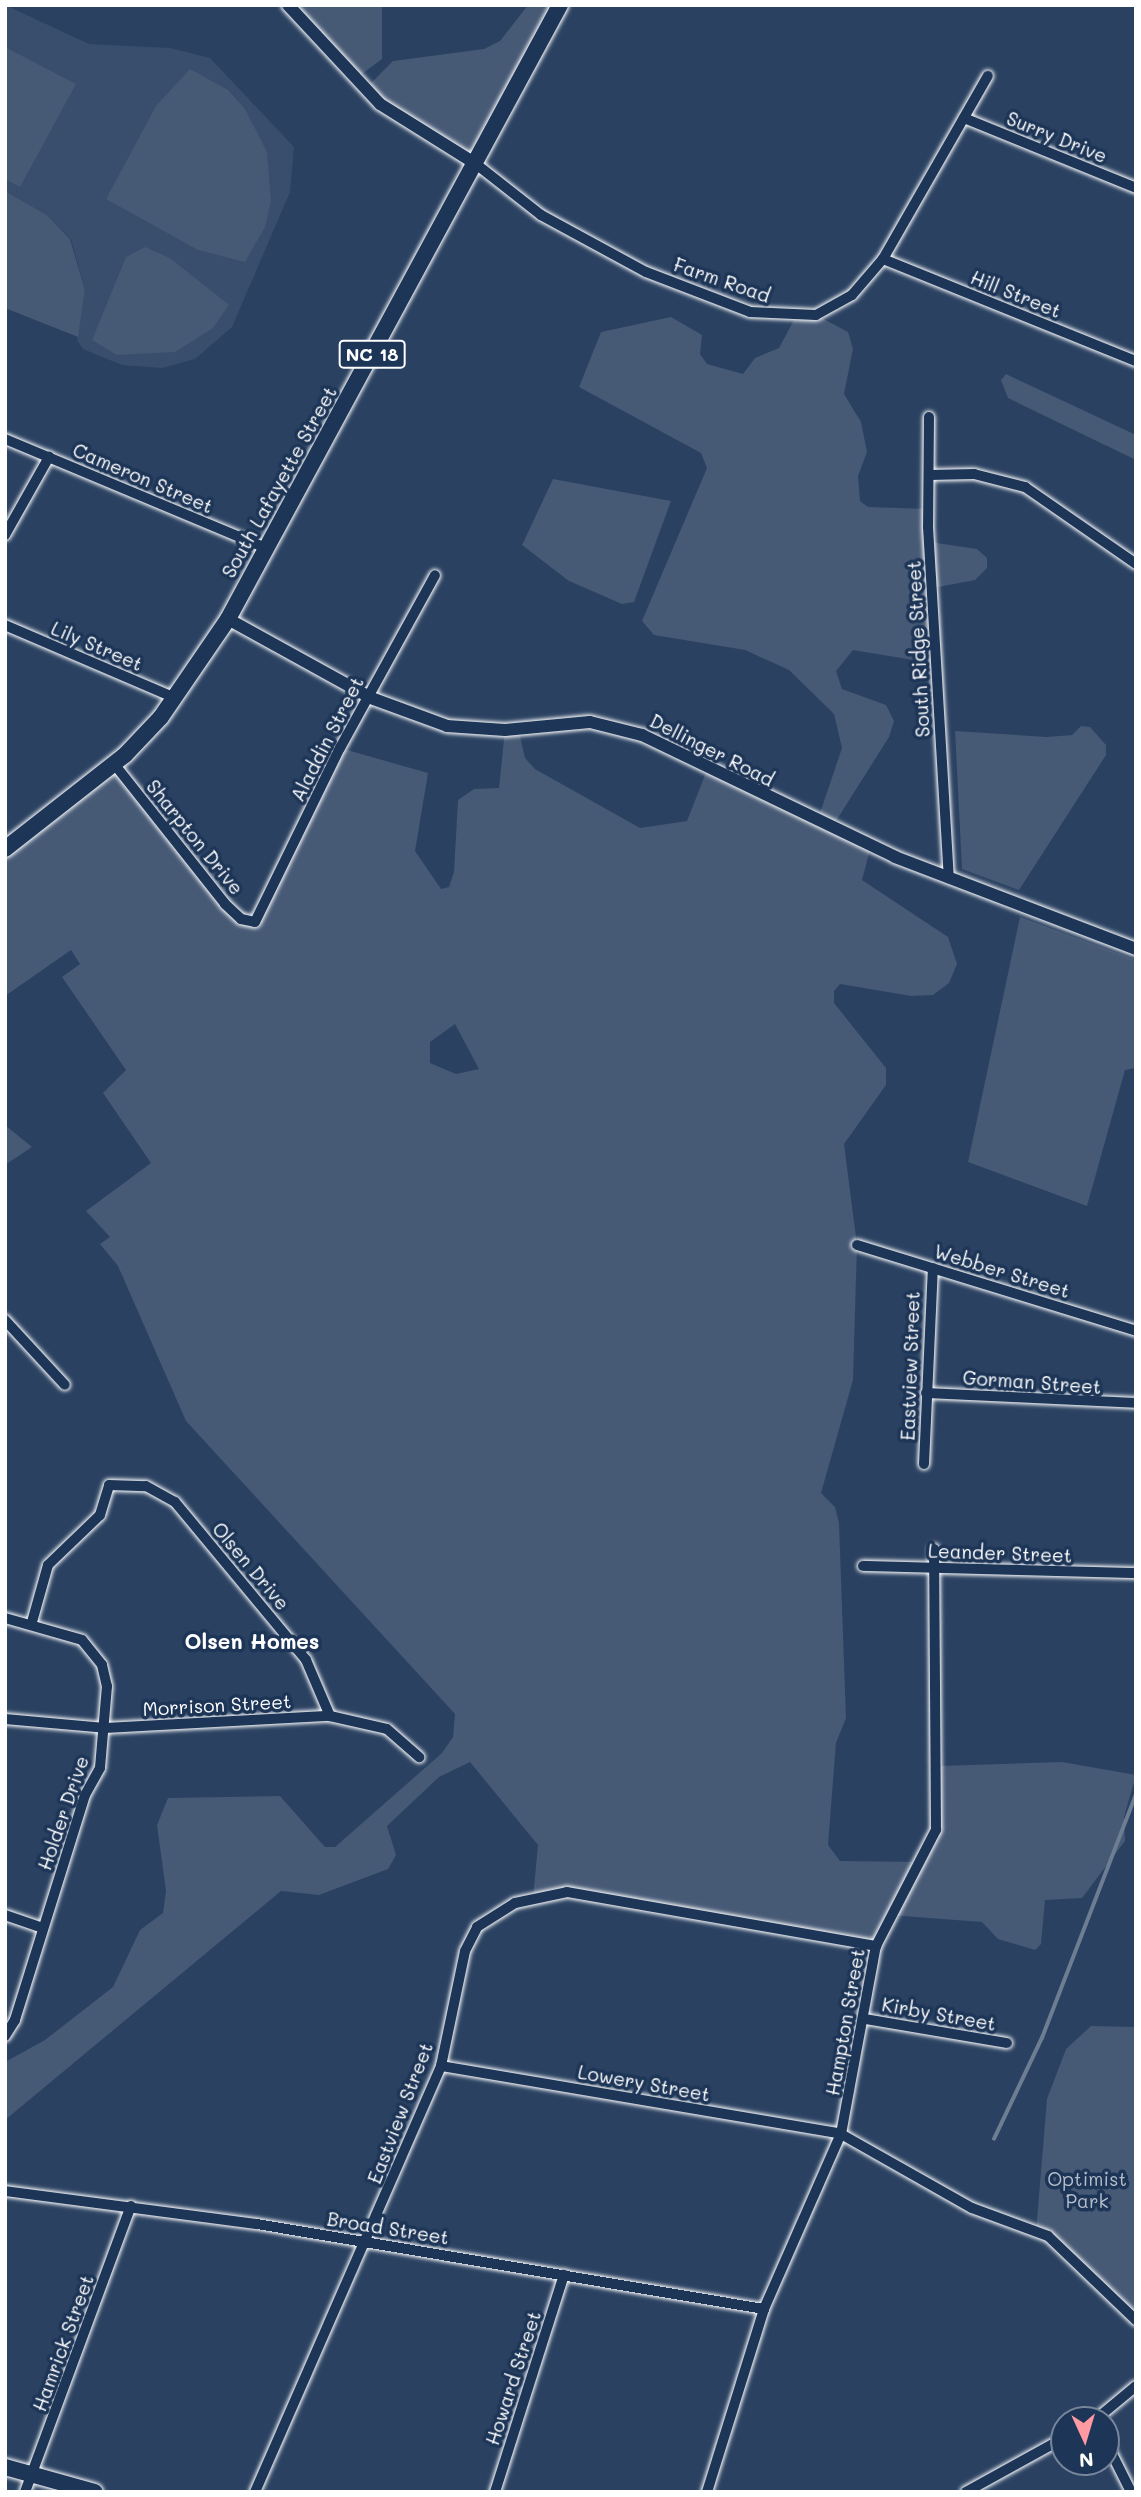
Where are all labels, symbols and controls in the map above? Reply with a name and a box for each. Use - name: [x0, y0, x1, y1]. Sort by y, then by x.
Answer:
- street label: Surry Drive: [1003, 107, 1111, 167]
- street label: Farm Road: [671, 253, 773, 307]
- street label: Hill Street: [967, 266, 1065, 322]
- road number: NC 18: [337, 340, 407, 368]
- street label: South Lafayette Street: [217, 382, 341, 582]
- street label: Cameron Street: [69, 438, 217, 518]
- street label: South Ridge Street: [902, 560, 934, 738]
- street label: Lily Street: [48, 617, 146, 675]
- street label: Aladdin Street: [286, 673, 368, 805]
- street label: Dellinger Road: [646, 709, 778, 791]
- street label: Sharpton Drive: [142, 775, 248, 899]
- street label: Webber Street: [931, 1240, 1073, 1302]
- street label: Eastview Street: [896, 1291, 924, 1441]
- street label: Gorman Street: [962, 1366, 1102, 1398]
- street label: Olsen Drive: [208, 1517, 294, 1615]
- street label: Leander Street: [928, 1539, 1072, 1567]
- district label: Olsen Homes: [185, 1628, 319, 1654]
- street label: Morrison Street: [142, 1690, 292, 1720]
- street label: Holder Drive: [33, 1753, 93, 1873]
- street label: Hampton Street: [821, 1947, 869, 2097]
- street label: Kirby Street: [880, 1993, 998, 2035]
- street label: Eastview Street: [363, 2039, 437, 2187]
- street label: Lowery Street: [576, 2060, 712, 2106]
- park label: Optimist Park: [1047, 2168, 1127, 2212]
- street label: Broad Street: [325, 2207, 451, 2249]
- street label: Hamrick Street: [28, 2272, 98, 2414]
- street label: Howard Street: [481, 2308, 545, 2448]
- north arrow: [1050, 2406, 1120, 2476]
- text: N: [1078, 2447, 1094, 2473]

